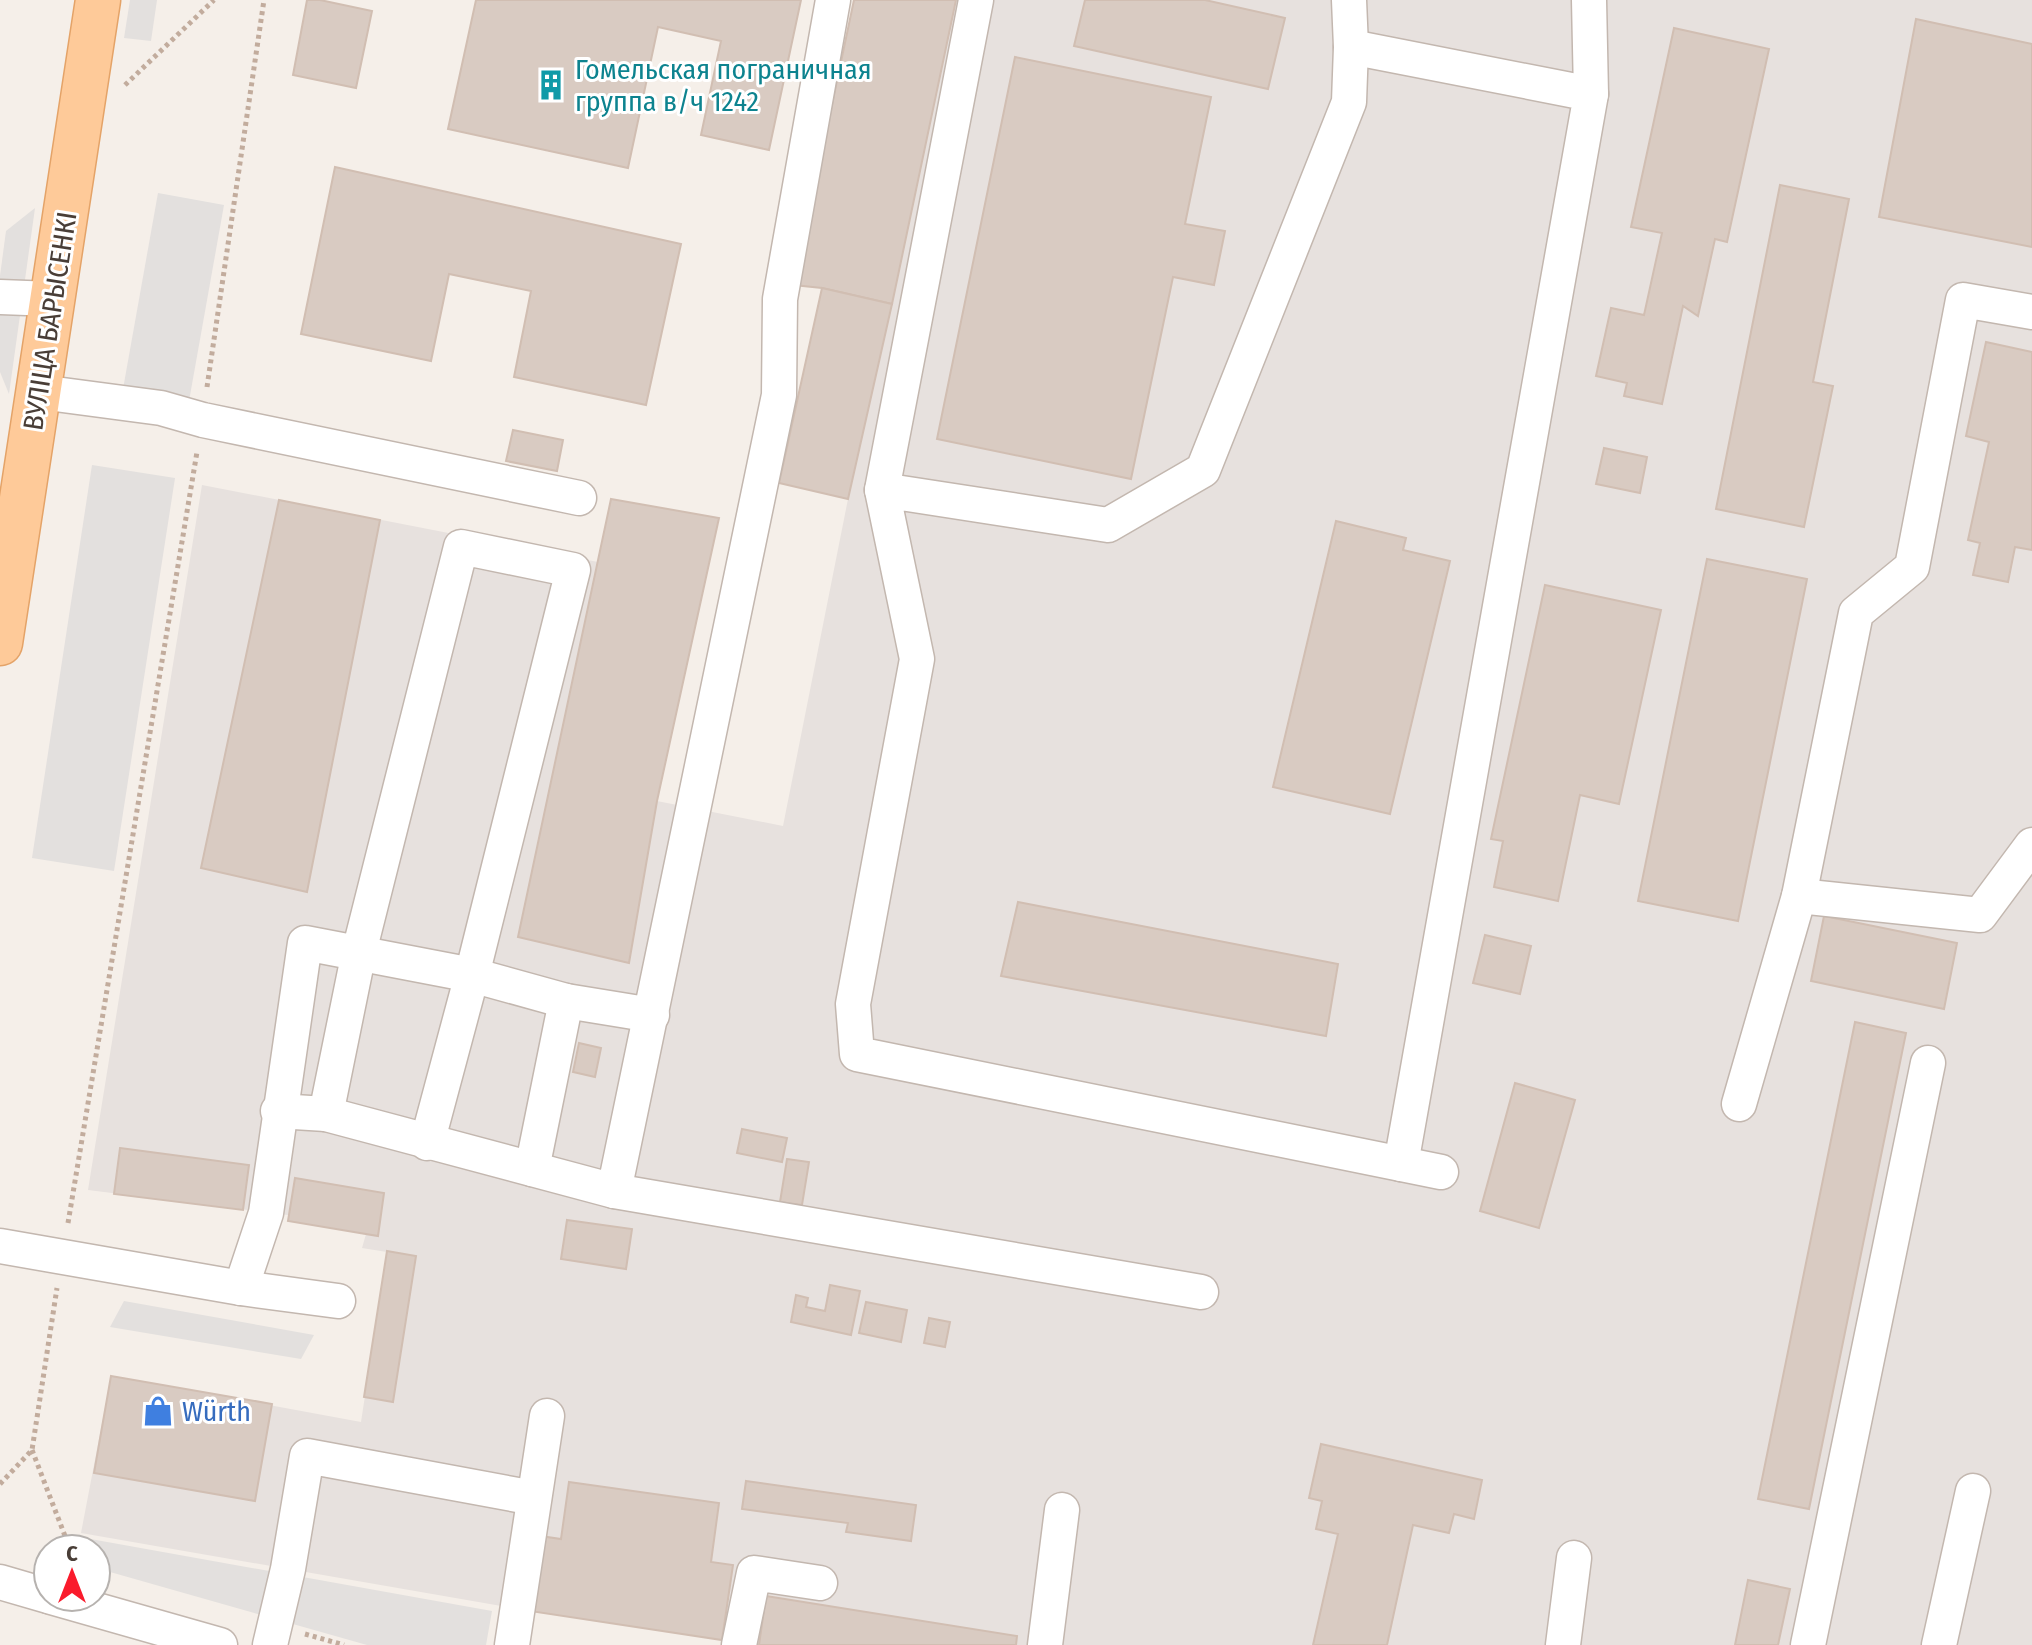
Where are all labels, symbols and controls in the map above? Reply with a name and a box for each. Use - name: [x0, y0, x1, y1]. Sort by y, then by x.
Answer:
- place label: Гомельская пограничная группа в/ч 1242: [575, 53, 872, 118]
- building icon: Гомельская пограничная группа в/ч 1242: [534, 68, 568, 102]
- street label: ВУЛІЦА БАРЫСЕНКІ: [16, 209, 84, 433]
- shop icon: Würth: [141, 1394, 175, 1428]
- place label: Würth: [182, 1395, 251, 1428]
- north arrow: [32, 1533, 112, 1613]
- text: С: [66, 1540, 78, 1567]

